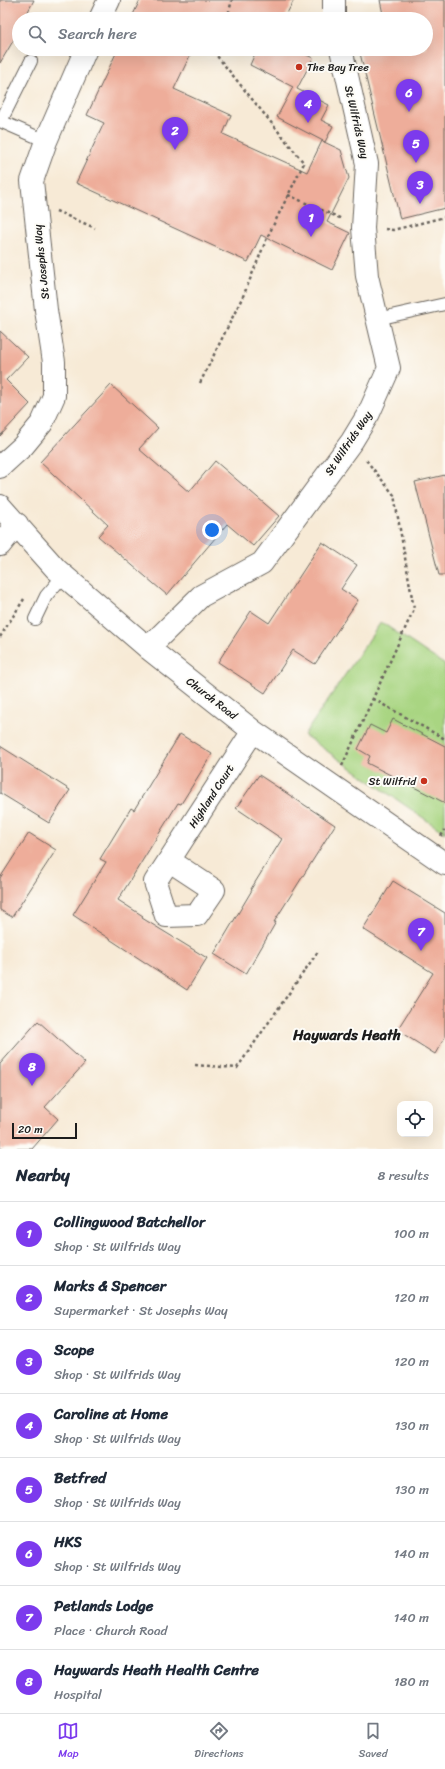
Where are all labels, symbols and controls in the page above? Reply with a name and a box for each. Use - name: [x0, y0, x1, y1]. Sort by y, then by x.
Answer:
- search box: [12, 12, 433, 56]
- text: Search here: [58, 21, 137, 47]
- icon: search: [26, 23, 48, 45]
- place label: The Bay Tree: [307, 58, 369, 77]
- marker: The Bay Tree: [294, 62, 304, 72]
- pin: 6: [396, 79, 422, 112]
- street label: St Wilfrids Way: [339, 84, 374, 161]
- pin: 4: [295, 90, 321, 123]
- pin: 2: [162, 117, 188, 150]
- pin: 5: [403, 130, 429, 163]
- pin: 3: [407, 171, 433, 204]
- pin: 1: [298, 204, 324, 237]
- street label: St Josephs Way: [28, 223, 55, 300]
- street label: St Wilfrids Way: [320, 407, 377, 480]
- your location: [202, 520, 222, 540]
- street label: Church Road: [182, 672, 242, 725]
- street label: Highland Court: [184, 760, 239, 832]
- place label: St Wilfrid: [369, 772, 417, 791]
- marker: St Wilfrid: [419, 776, 429, 786]
- pin: 7: [408, 918, 434, 951]
- district label: Haywards Heath: [292, 1022, 401, 1048]
- pin: 8: [19, 1053, 45, 1086]
- map controls: [397, 1101, 433, 1137]
- button: locate: [397, 1101, 433, 1137]
- text: 20 m: [18, 1120, 43, 1139]
- scale bar: [12, 1121, 77, 1140]
- text: Nearby: [16, 1160, 70, 1190]
- text: 8 results: [377, 1164, 429, 1187]
- text: Collingwood Batchellor: [54, 1209, 205, 1235]
- text: 1: [26, 1222, 32, 1245]
- text: 100 m: [394, 1222, 429, 1245]
- text: Shop · St Wilfrids Way: [54, 1235, 181, 1258]
- text: Marks & Spencer: [54, 1273, 166, 1299]
- text: 2: [25, 1286, 33, 1309]
- text: 120 m: [394, 1286, 429, 1309]
- text: Supermarket · St Josephs Way: [54, 1299, 228, 1322]
- text: Scope: [54, 1337, 94, 1363]
- text: 3: [25, 1350, 33, 1373]
- text: 120 m: [394, 1350, 429, 1373]
- text: Shop · St Wilfrids Way: [54, 1363, 181, 1386]
- text: Caroline at Home: [54, 1401, 168, 1427]
- text: 4: [25, 1414, 33, 1437]
- text: 130 m: [395, 1414, 429, 1437]
- text: Shop · St Wilfrids Way: [54, 1427, 181, 1450]
- text: Betfred: [54, 1465, 106, 1491]
- text: 5: [25, 1478, 33, 1501]
- text: 130 m: [395, 1478, 429, 1501]
- text: Shop · St Wilfrids Way: [54, 1491, 181, 1514]
- text: HKS: [54, 1529, 82, 1555]
- text: 6: [25, 1542, 33, 1565]
- text: 140 m: [394, 1542, 429, 1565]
- text: Shop · St Wilfrids Way: [54, 1555, 181, 1578]
- text: Petlands Lodge: [54, 1593, 154, 1619]
- text: 7: [25, 1606, 33, 1629]
- text: 140 m: [394, 1606, 429, 1629]
- text: Place · Church Road: [54, 1619, 167, 1642]
- text: Haywards Heath Health Centre: [54, 1657, 259, 1683]
- text: 8: [25, 1670, 33, 1693]
- text: 180 m: [394, 1670, 429, 1693]
- text: Hospital: [54, 1683, 102, 1706]
- tab: Map: [57, 1720, 79, 1763]
- tab: Directions: [194, 1720, 244, 1763]
- tab: Saved: [359, 1720, 388, 1763]

